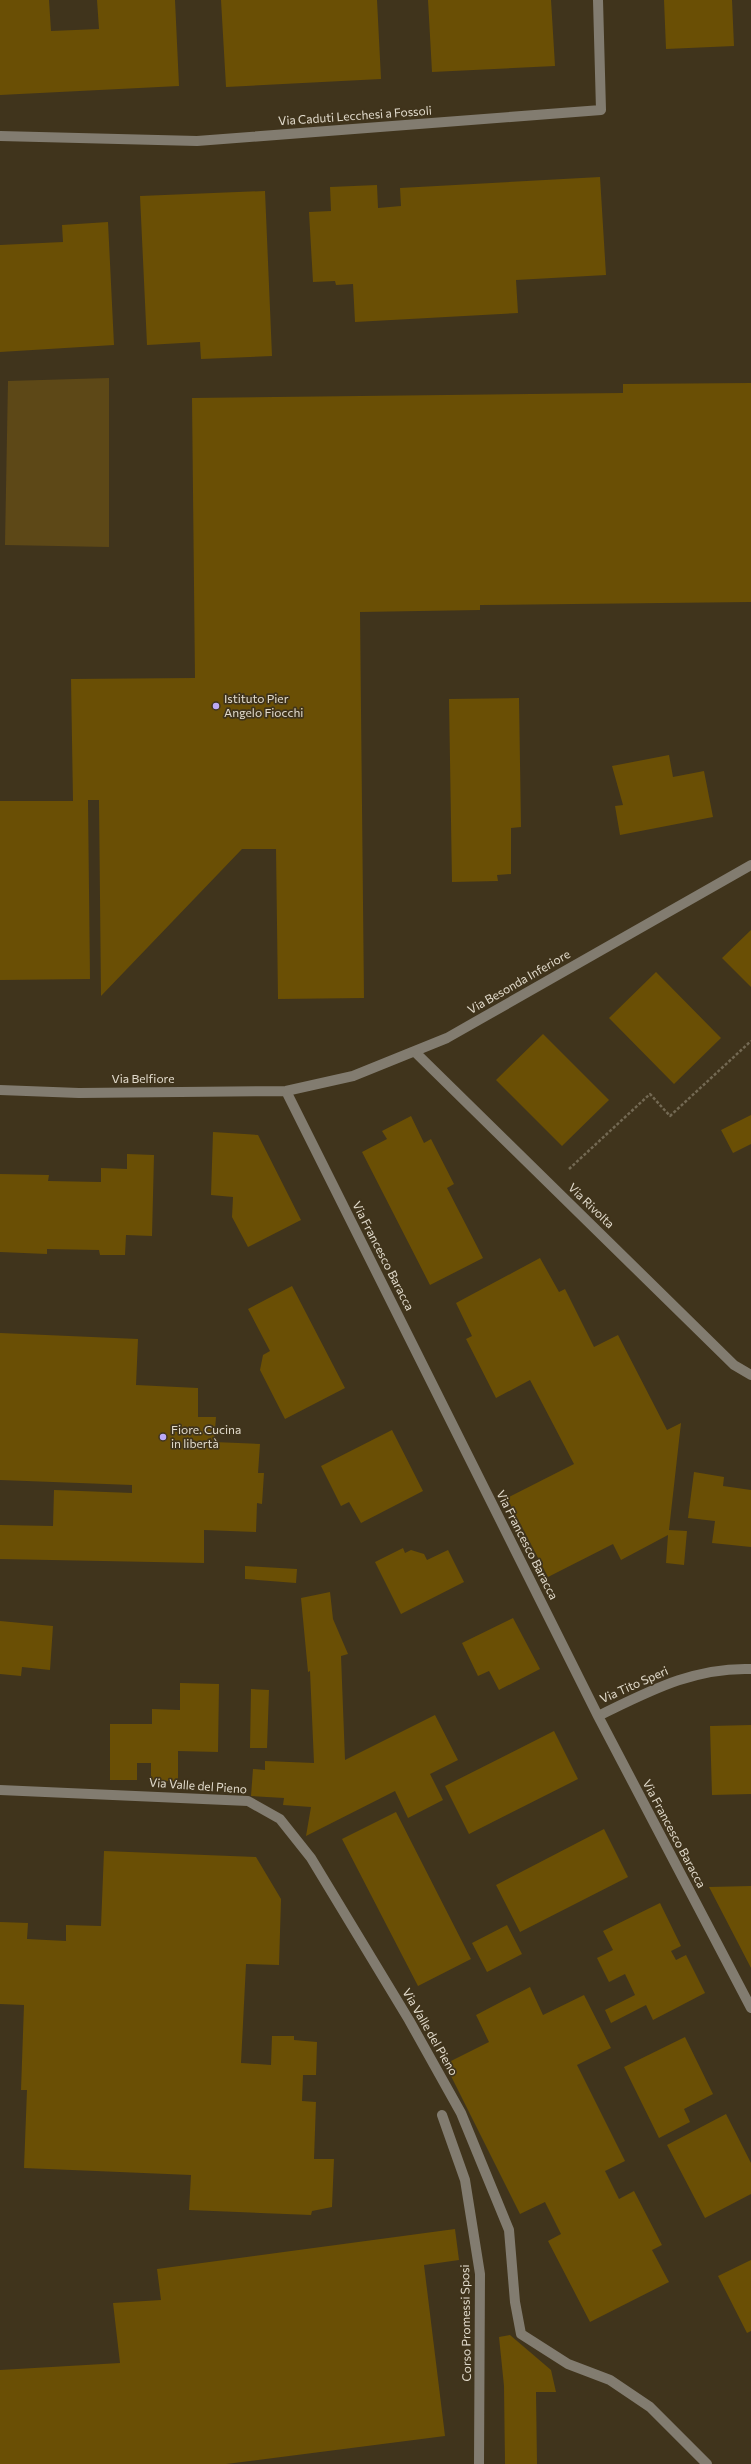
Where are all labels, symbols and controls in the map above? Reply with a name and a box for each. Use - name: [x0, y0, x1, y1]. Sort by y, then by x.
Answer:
- street label: Via Caduti Lecchesi a Fossoli: [278, 103, 432, 127]
- place label: Istituto Pier Angelo Fiocchi: [224, 691, 303, 719]
- marker: Istituto Pier Angelo Fiocchi: [211, 701, 221, 711]
- street label: Via Besonda Inferiore: [465, 946, 572, 1016]
- street label: Via Belfiore: [112, 1071, 174, 1085]
- street label: Via Rivolta: [566, 1180, 618, 1231]
- street label: Via Francesco Baracca: [350, 1199, 418, 1312]
- place label: Fiore. Cucina in libertà: [171, 1422, 241, 1450]
- marker: Fiore. Cucina in libertà: [158, 1432, 168, 1442]
- street label: Via Francesco Baracca: [494, 1488, 562, 1601]
- street label: Via Tito Speri: [597, 1663, 670, 1705]
- street label: Via Valle del Pieno: [149, 1775, 247, 1795]
- street label: Via Francesco Baracca: [640, 1777, 709, 1890]
- street label: Via Valle del Pieno: [400, 1986, 461, 2077]
- street label: Corso Promessi Sposi: [457, 2264, 473, 2382]

